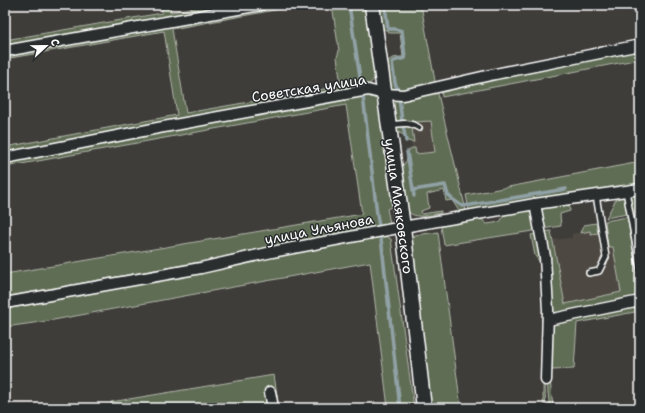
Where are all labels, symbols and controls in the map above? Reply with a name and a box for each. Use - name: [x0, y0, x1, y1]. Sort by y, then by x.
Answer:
- north arrow: [26, 26, 66, 66]
- text: С: [47, 36, 63, 49]
- street label: Советская улица: [250, 70, 368, 106]
- street label: улица Маяковского: [381, 137, 417, 275]
- street label: улица Ульянова: [263, 210, 375, 248]

